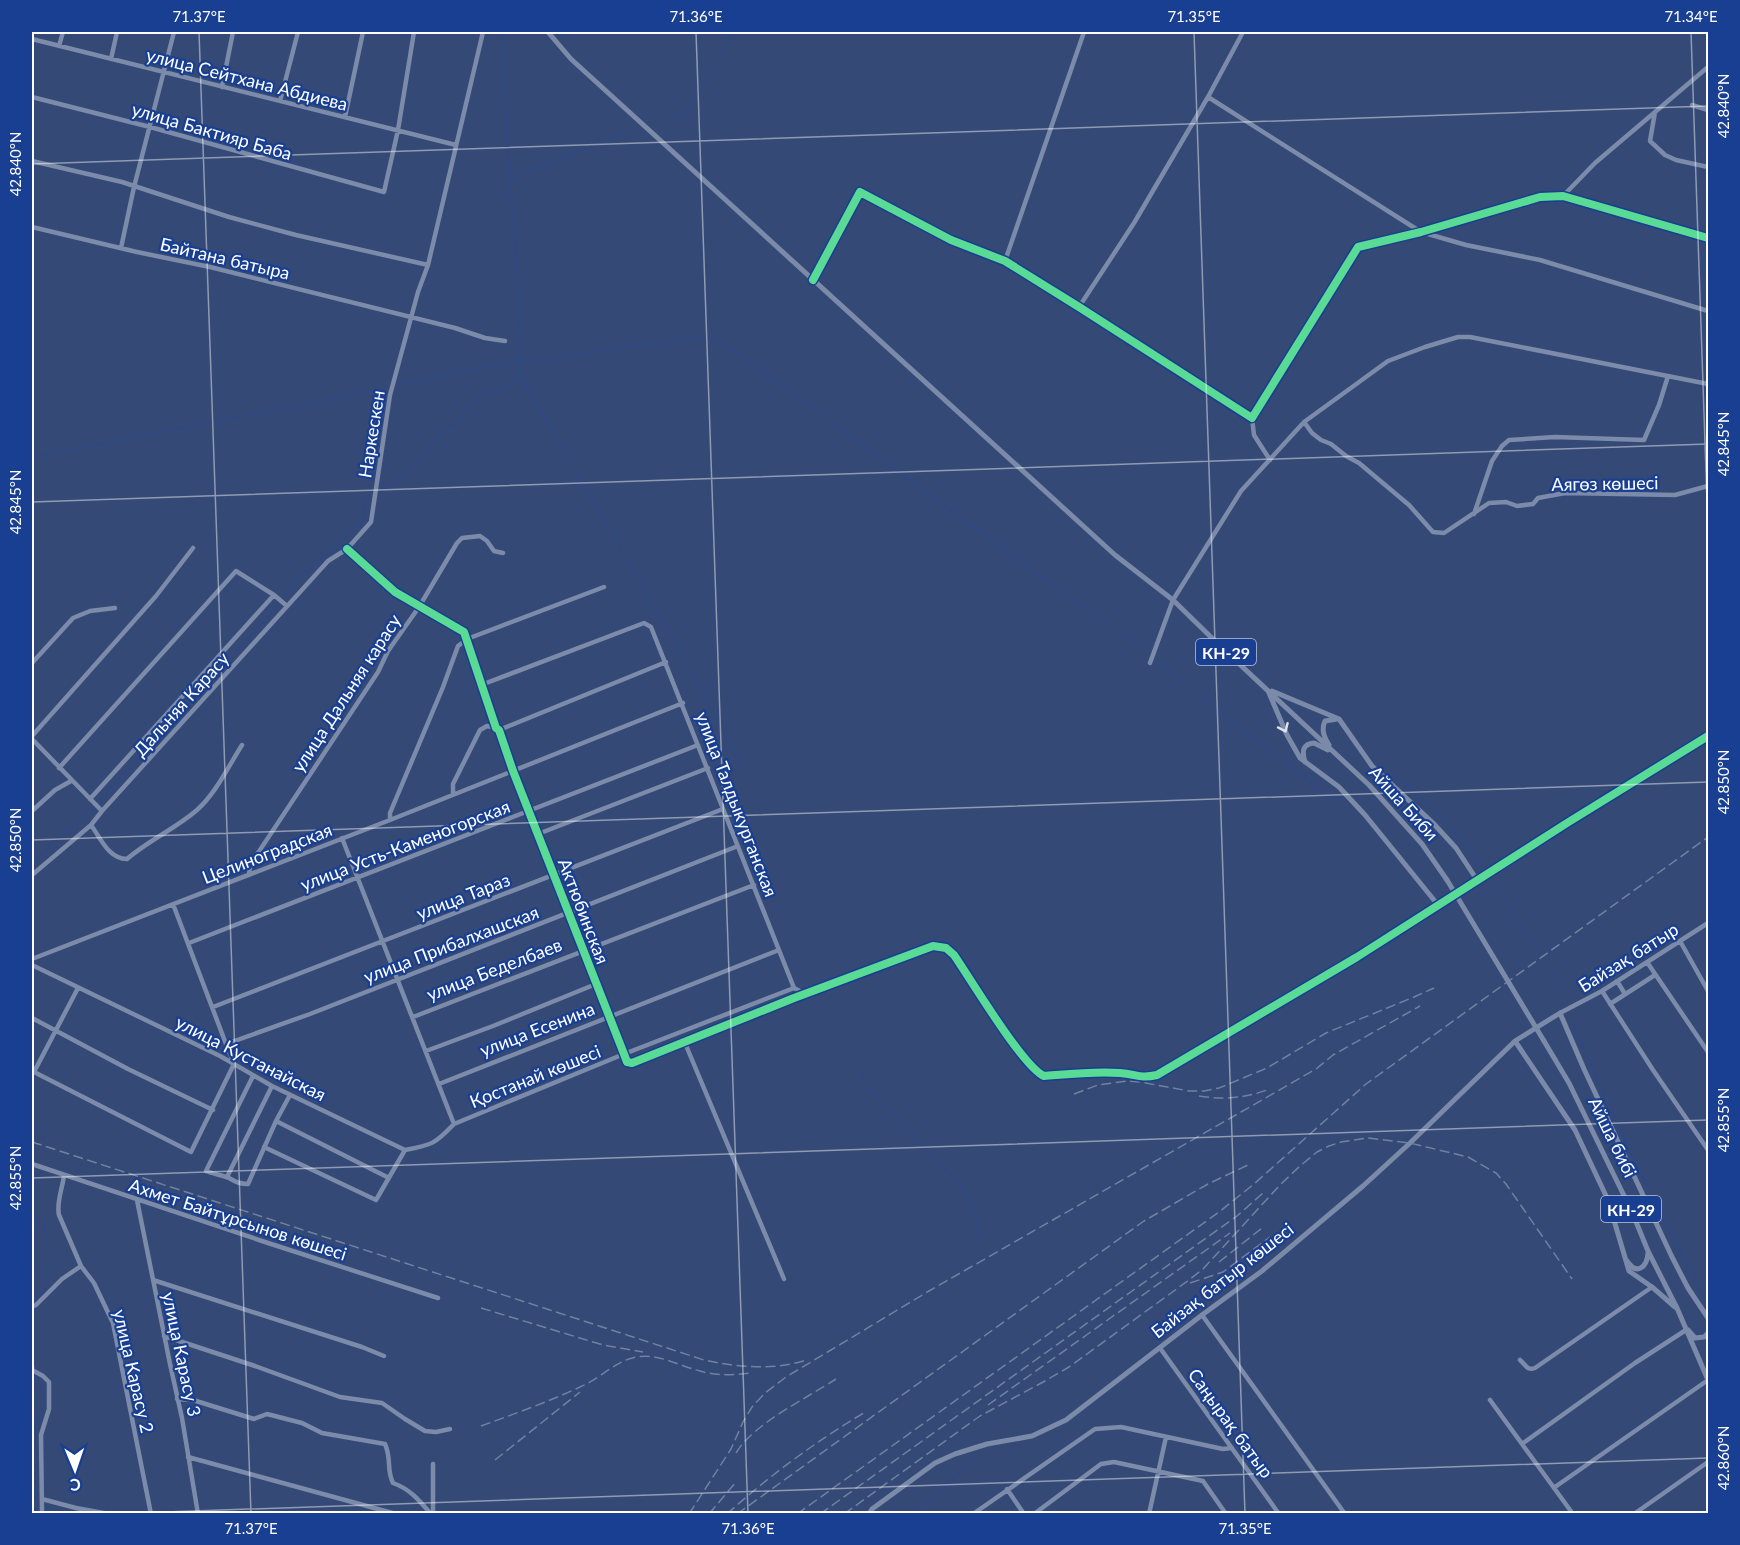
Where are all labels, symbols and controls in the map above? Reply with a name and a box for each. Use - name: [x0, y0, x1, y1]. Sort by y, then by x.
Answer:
- text: 71.37°E: [172, 7, 226, 25]
- text: 71.36°E: [669, 7, 723, 25]
- text: 71.35°E: [1167, 7, 1221, 25]
- text: 71.34°E: [1664, 7, 1718, 25]
- street label: улица Сейтхана Абдиева: [144, 43, 350, 115]
- text: 42.840°N: [1714, 74, 1732, 138]
- street label: улица Бактияр Баба: [129, 98, 295, 164]
- text: 42.840°N: [6, 132, 24, 196]
- street label: Байтана батыра: [158, 232, 292, 284]
- street label: Наркескен: [353, 389, 389, 479]
- text: 42.845°N: [1714, 412, 1732, 476]
- text: 42.845°N: [6, 470, 24, 534]
- street label: Аягөз көшесі: [1551, 471, 1659, 495]
- street label: улица Дальняя карасу: [287, 609, 406, 776]
- road number: КН-29: [1196, 639, 1256, 665]
- street label: Дальняя Карасу: [129, 647, 234, 761]
- street label: улица Талдыкурганская: [691, 708, 783, 900]
- one-way arrow: [1277, 722, 1289, 733]
- text: 42.850°N: [1714, 750, 1732, 814]
- street label: Айша Биби: [1365, 761, 1443, 845]
- street label: улица Усть-Каменогорская: [297, 795, 513, 895]
- text: 42.850°N: [6, 808, 24, 872]
- street label: Целиноградская: [199, 818, 335, 888]
- street label: Актюбинская: [554, 855, 614, 967]
- street label: улица Тараз: [413, 868, 513, 924]
- street label: улица Прибалхашская: [360, 900, 542, 988]
- street label: Байзақ батыр: [1574, 918, 1682, 996]
- street label: улица Беделбаев: [423, 933, 565, 1005]
- street label: улица Есенина: [476, 997, 598, 1061]
- street label: улица Кустанайская: [172, 1011, 330, 1105]
- street label: Қостанай көшесі: [466, 1040, 604, 1112]
- text: 42.855°N: [1714, 1088, 1732, 1152]
- street label: Айша бибі: [1584, 1093, 1642, 1181]
- text: 42.855°N: [6, 1146, 24, 1210]
- street label: Ахмет Байтұрсынов көшесі: [126, 1173, 350, 1265]
- road number: КН-29: [1601, 1196, 1661, 1222]
- street label: Байзақ батыр көшесі: [1146, 1218, 1298, 1342]
- street label: улица Карасу 3: [158, 1290, 206, 1418]
- street label: улица Карасу 2: [109, 1307, 159, 1435]
- street label: Саңырақ батыр: [1184, 1364, 1278, 1482]
- text: 42.860°N: [1714, 1426, 1732, 1490]
- north arrow: [45, 1440, 105, 1500]
- text: С: [70, 1476, 81, 1495]
- text: 71.37°E: [224, 1519, 278, 1537]
- text: 71.36°E: [721, 1519, 775, 1537]
- text: 71.35°E: [1218, 1519, 1272, 1537]

